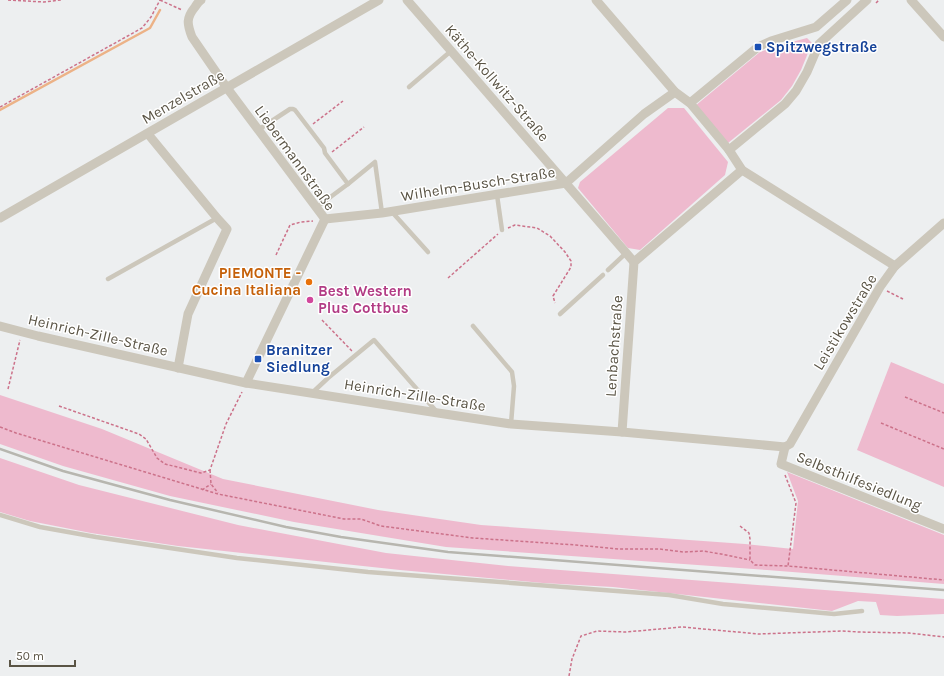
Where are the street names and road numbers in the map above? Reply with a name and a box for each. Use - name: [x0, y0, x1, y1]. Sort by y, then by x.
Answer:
- street label: Käthe-Kollwitz-Straße: [441, 21, 553, 145]
- street label: Menzelstraße: [138, 66, 228, 128]
- street label: Liebermannstraße: [251, 102, 339, 214]
- street label: Wilhelm-Busch-Straße: [400, 163, 556, 205]
- street label: Leistikowstraße: [809, 271, 881, 373]
- street label: Lenbachstraße: [601, 295, 627, 397]
- street label: Heinrich-Zille-Straße: [26, 310, 170, 360]
- street label: Heinrich-Zille-Straße: [343, 375, 487, 415]
- street label: Selbsthilfesiedlung: [794, 448, 925, 515]

